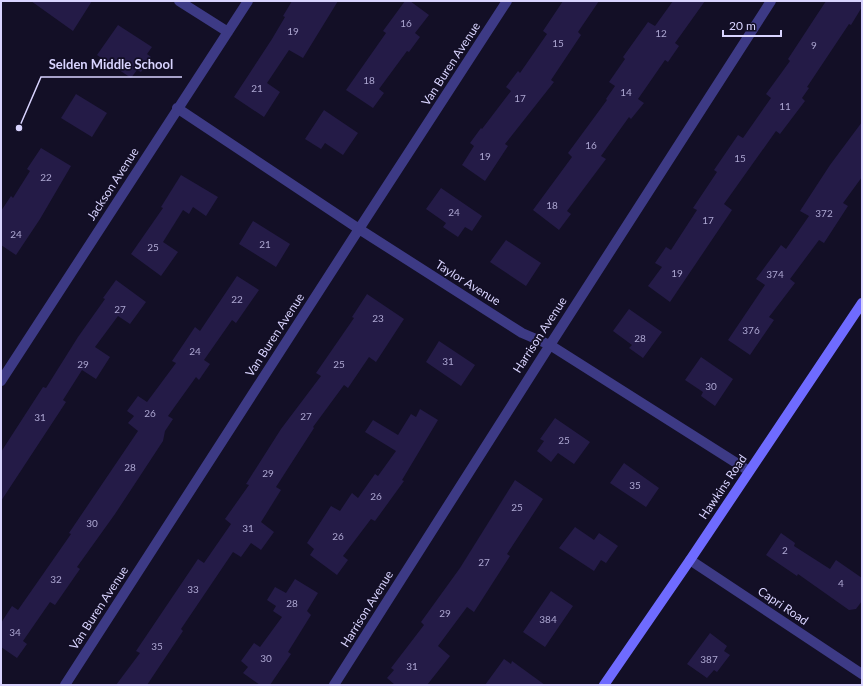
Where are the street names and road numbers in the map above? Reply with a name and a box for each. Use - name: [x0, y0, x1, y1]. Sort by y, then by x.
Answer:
- street label: Van Buren Avenue: [418, 19, 483, 108]
- street label: Jackson Avenue: [83, 145, 142, 223]
- street label: Taylor Avenue: [433, 257, 504, 309]
- street label: Van Buren Avenue: [242, 290, 307, 379]
- street label: Harrison Avenue: [509, 294, 570, 376]
- street label: Hawkins Road: [695, 451, 750, 522]
- street label: Van Buren Avenue: [66, 563, 131, 652]
- street label: Harrison Avenue: [337, 568, 396, 650]
- street label: Capri Road: [755, 583, 811, 628]

